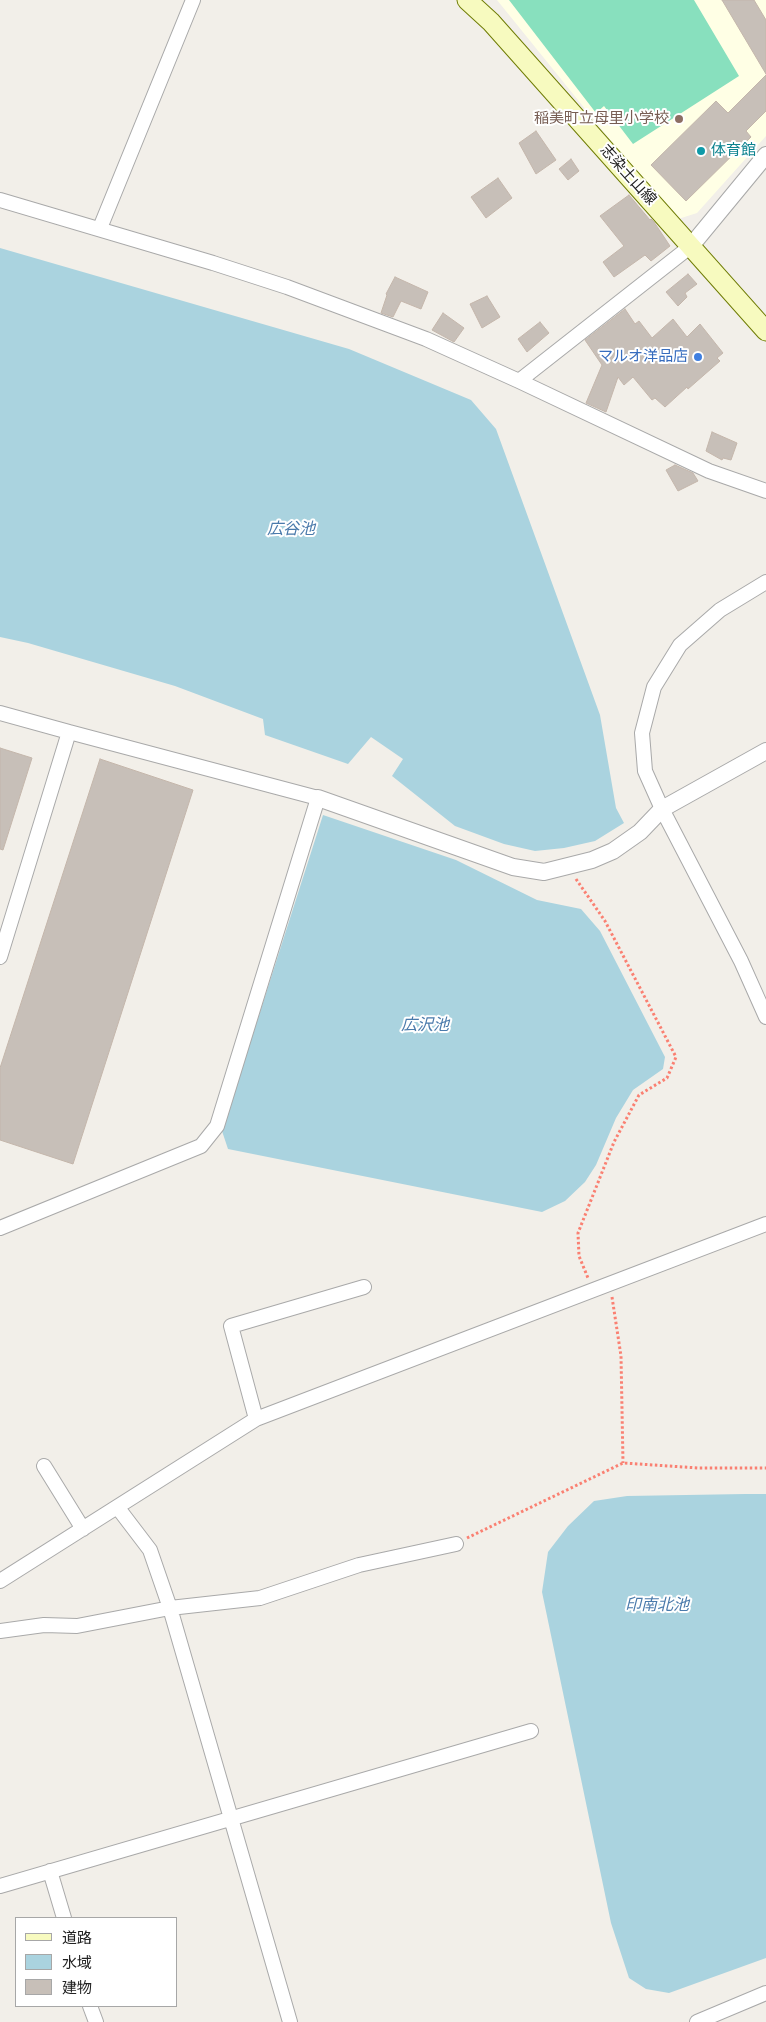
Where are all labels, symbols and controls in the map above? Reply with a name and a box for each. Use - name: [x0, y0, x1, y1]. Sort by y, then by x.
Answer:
- place label: 稲美町立母里小学校: [534, 110, 669, 128]
- marker: 稲美町立母里小学校: [673, 113, 685, 125]
- street label: 志染土山線: [596, 141, 660, 209]
- place label: 体育館: [711, 142, 756, 160]
- marker: 体育館: [695, 145, 707, 157]
- place label: マルオ洋品店: [598, 348, 688, 366]
- marker: マルオ洋品店: [692, 351, 704, 363]
- water label: 広谷池: [267, 519, 315, 539]
- water label: 広沢池: [401, 1015, 449, 1035]
- water label: 印南北池: [625, 1595, 689, 1615]
- legend: [15, 1917, 178, 2007]
- text: 道路: [62, 1929, 92, 1947]
- text: 水域: [62, 1954, 92, 1972]
- text: 建物: [62, 1979, 92, 1997]

